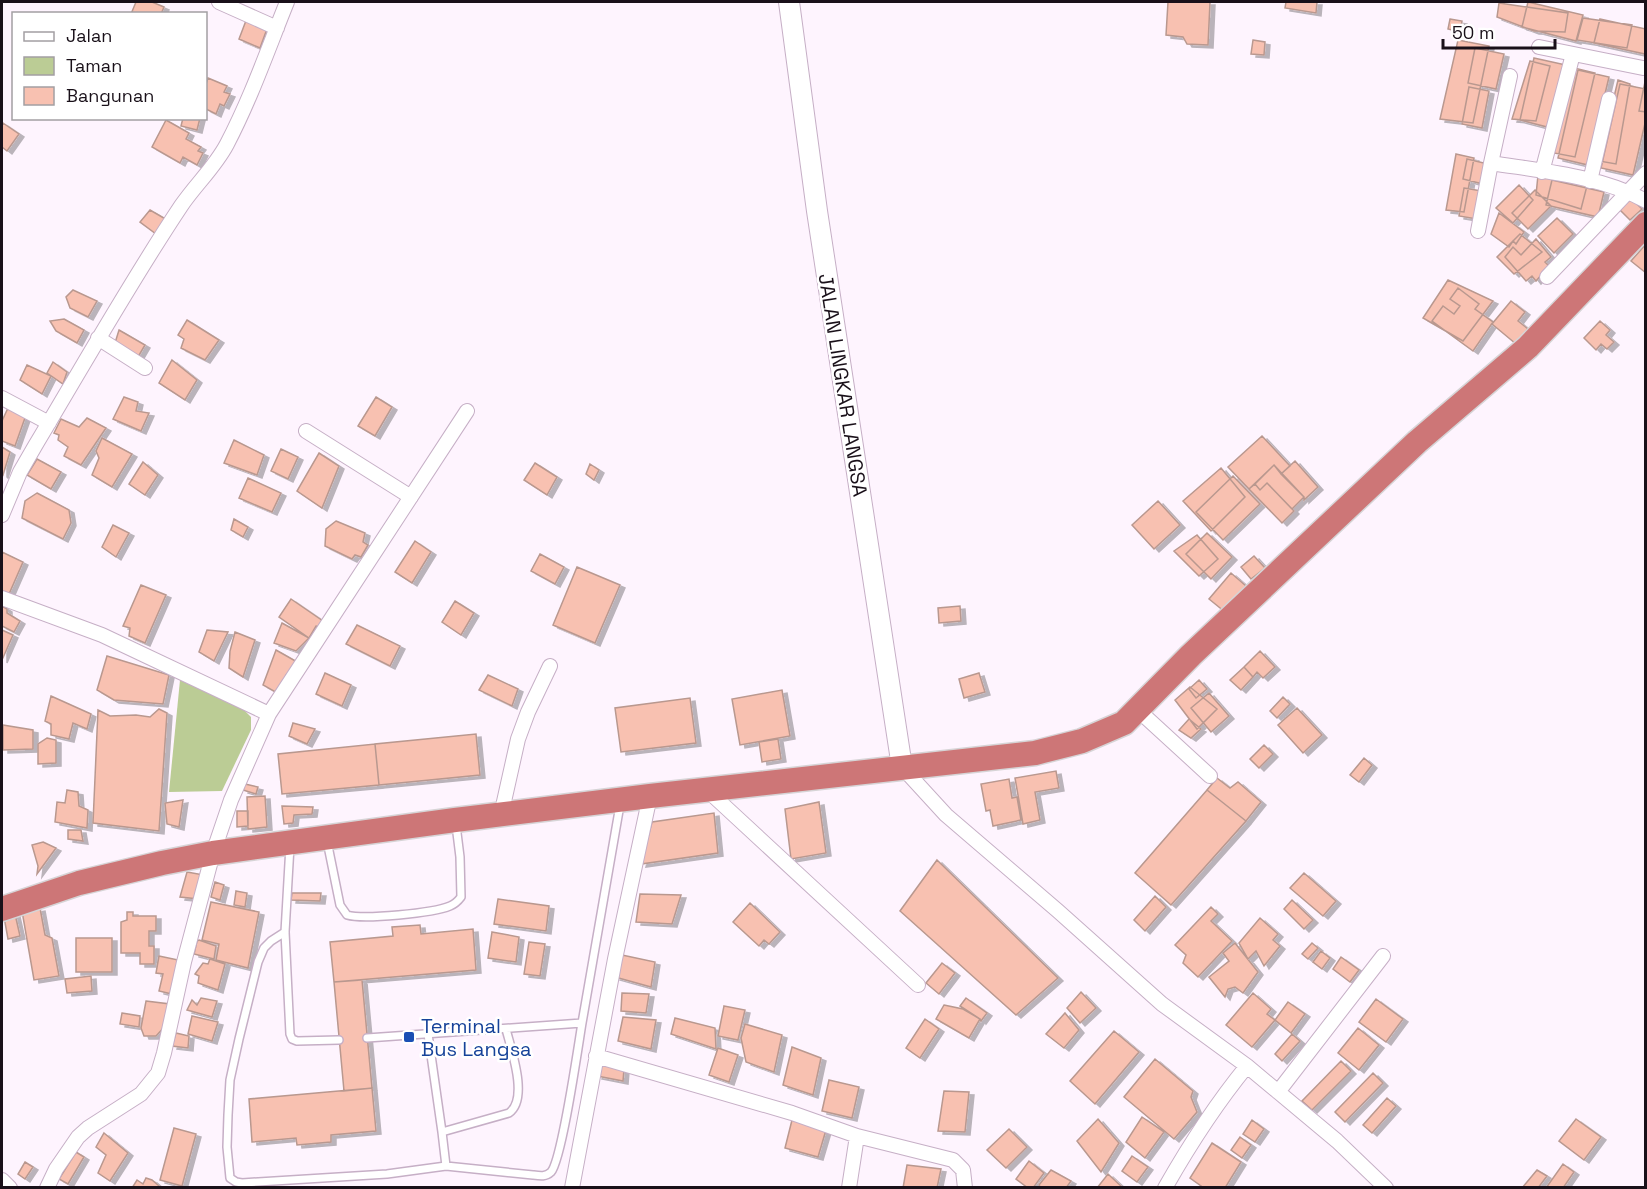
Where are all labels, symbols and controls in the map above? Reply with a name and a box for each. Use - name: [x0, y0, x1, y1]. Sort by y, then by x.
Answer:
- legend: [12, 12, 207, 120]
- scale bar: [1443, 12, 1556, 50]
- text: 50 m: [1452, 21, 1494, 44]
- text: Jalan: [66, 24, 112, 47]
- text: Taman: [66, 54, 122, 77]
- text: Bangunan: [66, 84, 154, 107]
- street label: JALAN LINGKAR LANGSA: [813, 272, 874, 499]
- place label: Terminal Bus Langsa: [421, 1013, 532, 1062]
- marker: Terminal Bus Langsa: [402, 1030, 416, 1044]

